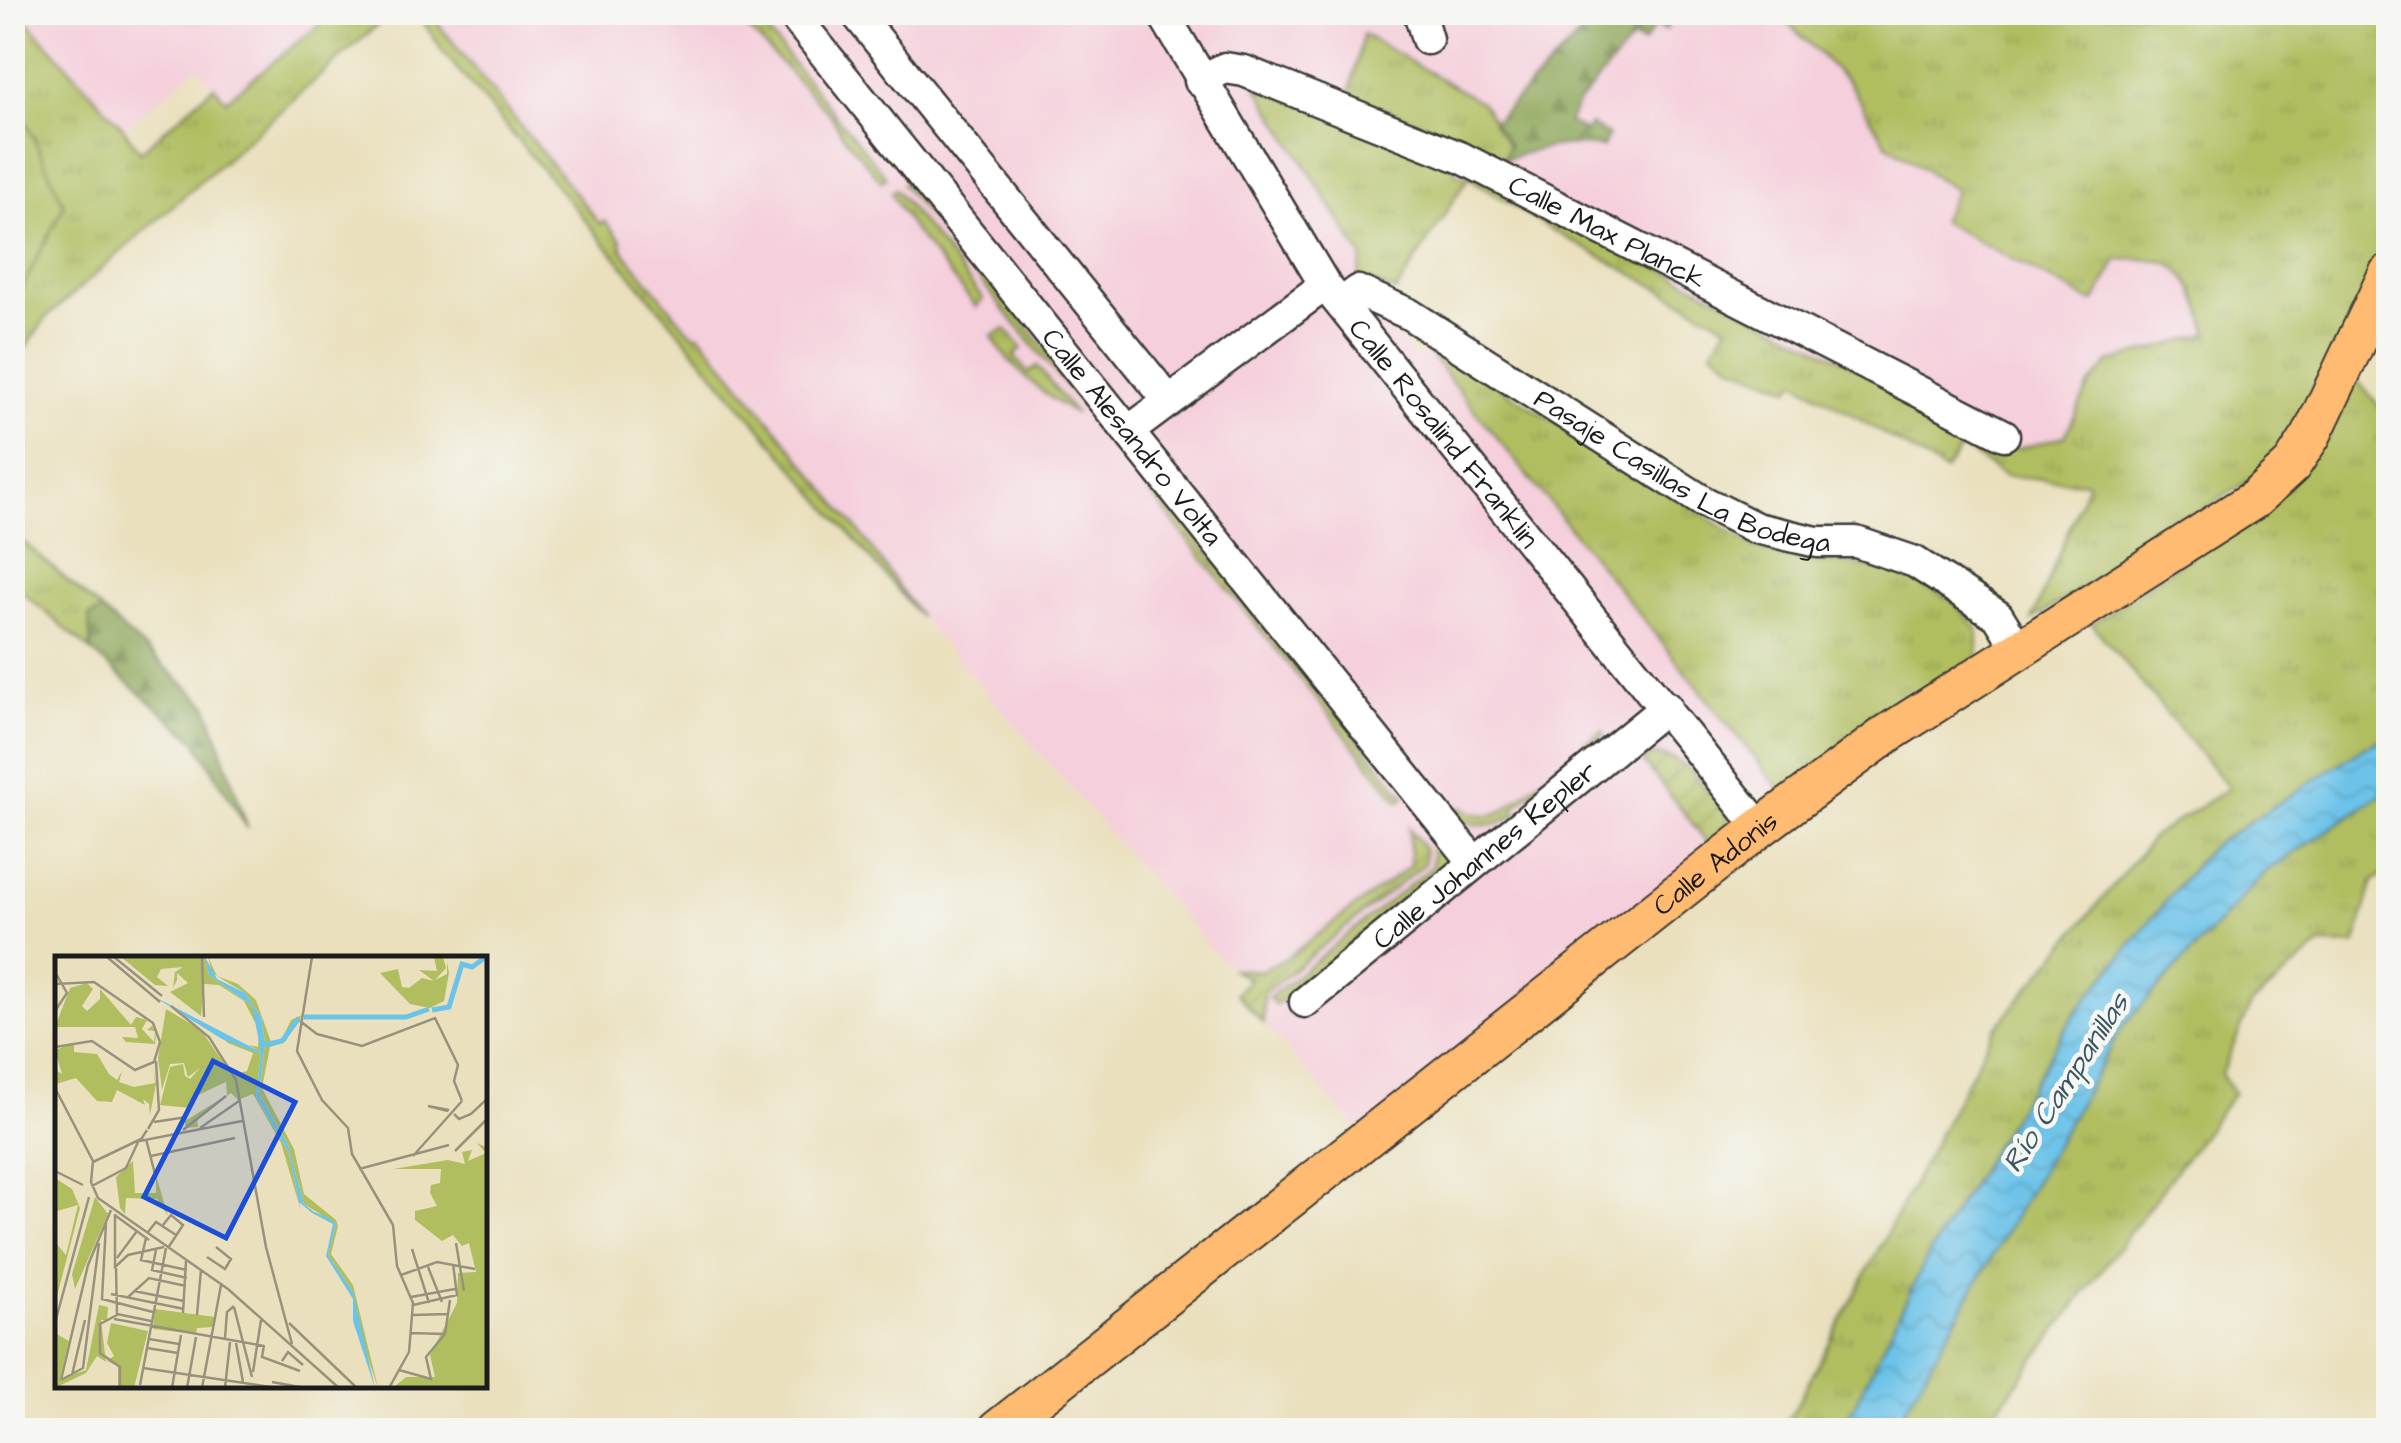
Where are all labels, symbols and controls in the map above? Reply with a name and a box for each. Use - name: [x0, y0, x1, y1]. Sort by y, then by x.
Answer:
- street label: Calle Max Planck: [1502, 165, 1712, 299]
- street label: Calle Rosalind Franklin: [1340, 310, 1548, 557]
- street label: Calle Alesandro Volta: [1033, 320, 1232, 554]
- street label: Pasaje Casillas La Bodega: [1527, 379, 1830, 562]
- street label: Calle Johannes Kepler: [1364, 752, 1605, 959]
- street label: Calle Adonis: [1645, 802, 1786, 925]
- inset map: [55, 956, 488, 1388]
- water label: Río Campanillas: [1992, 984, 2141, 1181]

